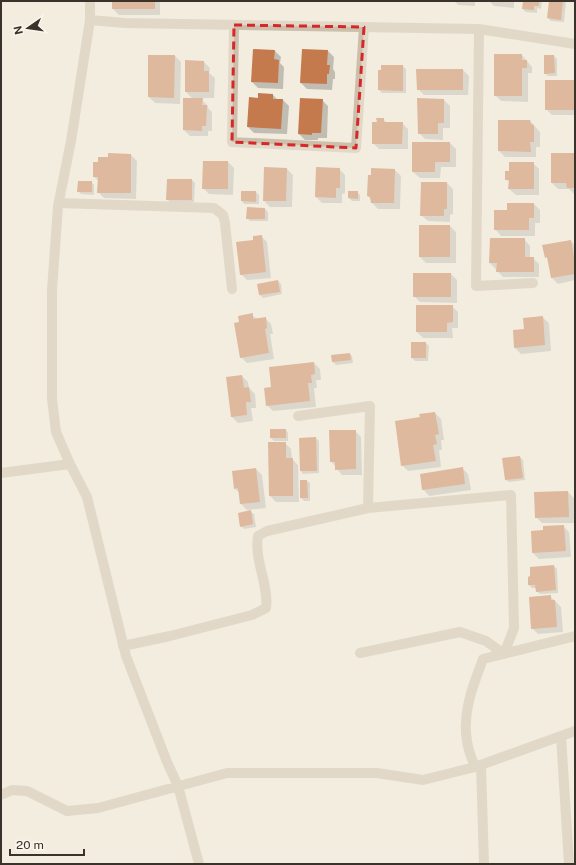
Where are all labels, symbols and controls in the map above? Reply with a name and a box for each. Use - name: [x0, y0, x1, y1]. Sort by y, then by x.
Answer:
- north arrow: [8, 8, 48, 48]
- text: N: [11, 25, 25, 36]
- scale bar: [10, 831, 84, 857]
- text: 20 m: [16, 838, 44, 852]

